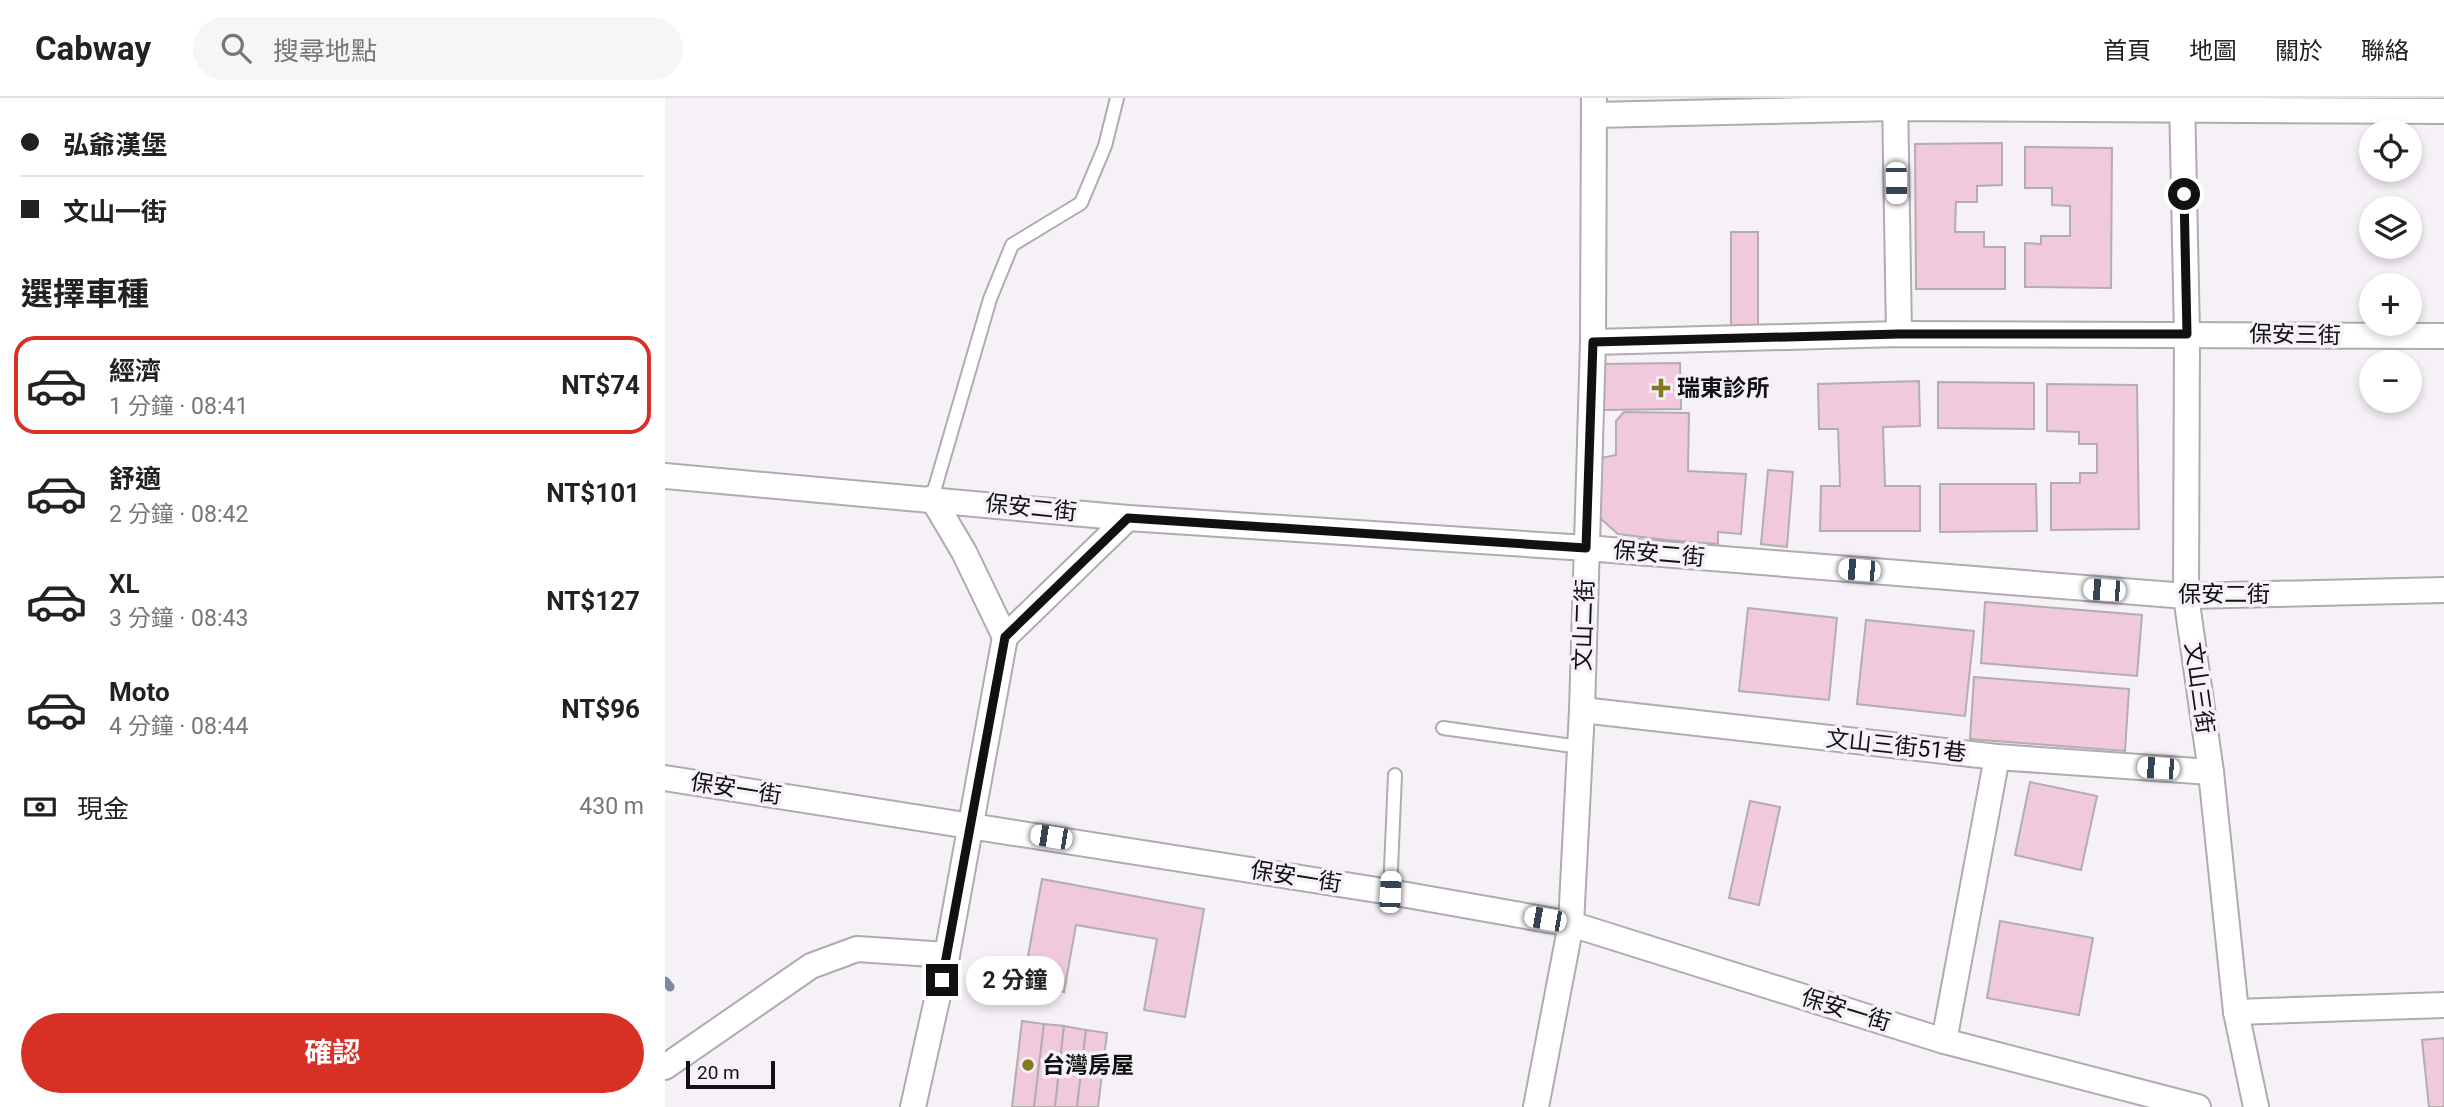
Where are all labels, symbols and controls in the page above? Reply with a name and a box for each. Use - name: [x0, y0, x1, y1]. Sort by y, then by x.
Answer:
- search box: [193, 17, 683, 80]
- text: Cabway: [35, 29, 151, 68]
- icon: search: [217, 29, 255, 67]
- text: 搜尋地點: [273, 36, 377, 66]
- text: 首頁: [2103, 37, 2151, 65]
- text: 地圖: [2189, 37, 2237, 65]
- text: 關於: [2275, 37, 2323, 65]
- text: 聯絡: [2361, 37, 2409, 65]
- map controls: [2359, 119, 2422, 413]
- button: locate: [2359, 119, 2422, 182]
- text: 弘爺漢堡: [63, 130, 167, 160]
- car: [1886, 162, 1907, 204]
- route start: [2168, 178, 2200, 210]
- button: layers: [2359, 196, 2422, 259]
- text: 文山一街: [63, 197, 167, 227]
- button: +: [2359, 273, 2422, 336]
- text: 選擇車種: [21, 275, 149, 313]
- street label: 保安三街: [2249, 321, 2341, 349]
- button: −: [2359, 350, 2422, 413]
- icon: car: [25, 354, 88, 417]
- text: 經濟: [109, 356, 161, 386]
- text: NT$74: [561, 370, 640, 400]
- place label: 瑞東診所: [1677, 375, 1769, 402]
- marker: 瑞東診所: [1651, 378, 1671, 398]
- text: 1 分鐘 · 08:41: [109, 393, 248, 420]
- icon: car: [25, 462, 88, 525]
- text: 舒適: [109, 464, 161, 494]
- text: NT$101: [546, 478, 640, 508]
- street label: 保安二街: [984, 490, 1078, 526]
- text: 2 分鐘 · 08:42: [109, 501, 248, 528]
- street label: 保安二街: [1612, 537, 1706, 571]
- car: [1838, 558, 1881, 582]
- text: XL: [109, 569, 140, 599]
- icon: car: [25, 570, 88, 633]
- car: [2083, 578, 2126, 602]
- street label: 文山二街: [1569, 579, 1599, 671]
- street label: 保安二街: [2178, 581, 2270, 608]
- text: NT$127: [546, 586, 640, 616]
- text: 3 分鐘 · 08:43: [109, 605, 248, 632]
- street label: 文山三街: [2179, 641, 2219, 735]
- text: Moto: [109, 677, 170, 707]
- icon: car: [25, 678, 88, 741]
- text: NT$96: [561, 694, 640, 724]
- text: 4 分鐘 · 08:44: [109, 713, 248, 740]
- street label: 文山三街51巷: [1825, 725, 1967, 767]
- car: [2137, 756, 2180, 780]
- street label: 保安一街: [688, 768, 784, 810]
- icon: cash: [21, 788, 59, 826]
- text: 430 m: [579, 793, 644, 820]
- text: 現金: [77, 794, 129, 824]
- car: [1029, 823, 1074, 851]
- street label: 保安一街: [1248, 856, 1344, 898]
- car: [1379, 870, 1402, 914]
- car: [1523, 905, 1568, 933]
- callout: 2 分鐘: [967, 956, 1065, 1004]
- route end: [926, 964, 958, 996]
- text: 2 分鐘: [983, 967, 1047, 994]
- street label: 保安一街: [1798, 984, 1894, 1036]
- button: 確認: [21, 1013, 644, 1093]
- place label: 台灣房屋: [1042, 1052, 1134, 1079]
- marker: 台灣房屋: [1020, 1057, 1036, 1073]
- scale bar: [686, 1058, 775, 1090]
- text: 20 m: [697, 1061, 740, 1084]

